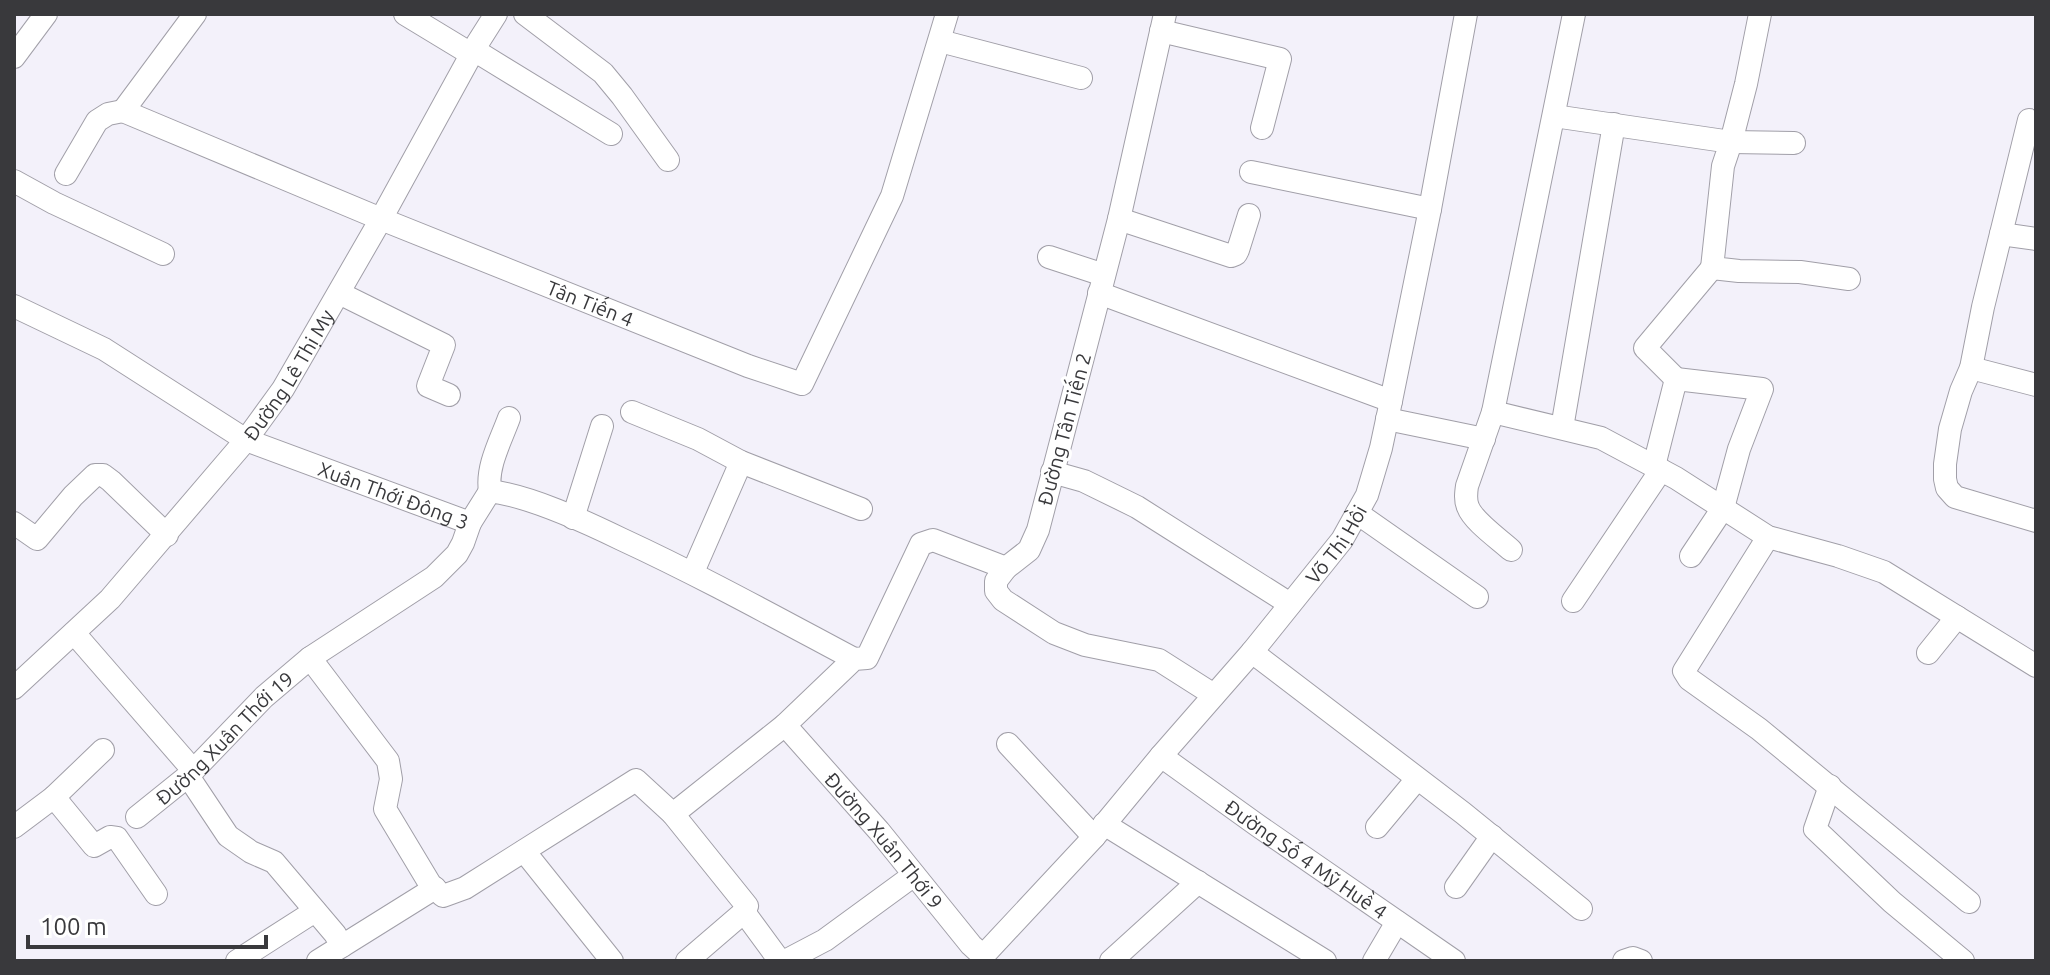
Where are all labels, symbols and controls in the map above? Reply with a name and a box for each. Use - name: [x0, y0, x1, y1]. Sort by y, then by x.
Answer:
- street label: Tân Tiến 4: [544, 275, 637, 331]
- street label: Đường Lê Thị My: [238, 305, 338, 445]
- street label: Đường Tân Tiến 2: [1030, 350, 1095, 508]
- street label: Xuân Thới Đông 3: [315, 456, 472, 533]
- street label: Võ Thị Hồi: [1300, 501, 1371, 588]
- street label: Đường Xuân Thới 19: [151, 666, 297, 809]
- street label: Đường Xuân Thới 9: [821, 767, 948, 913]
- street label: Đường Số 4 Mỹ Huề 4: [1221, 795, 1392, 923]
- scale bar: [28, 899, 266, 949]
- text: 100 m: [40, 913, 107, 940]

